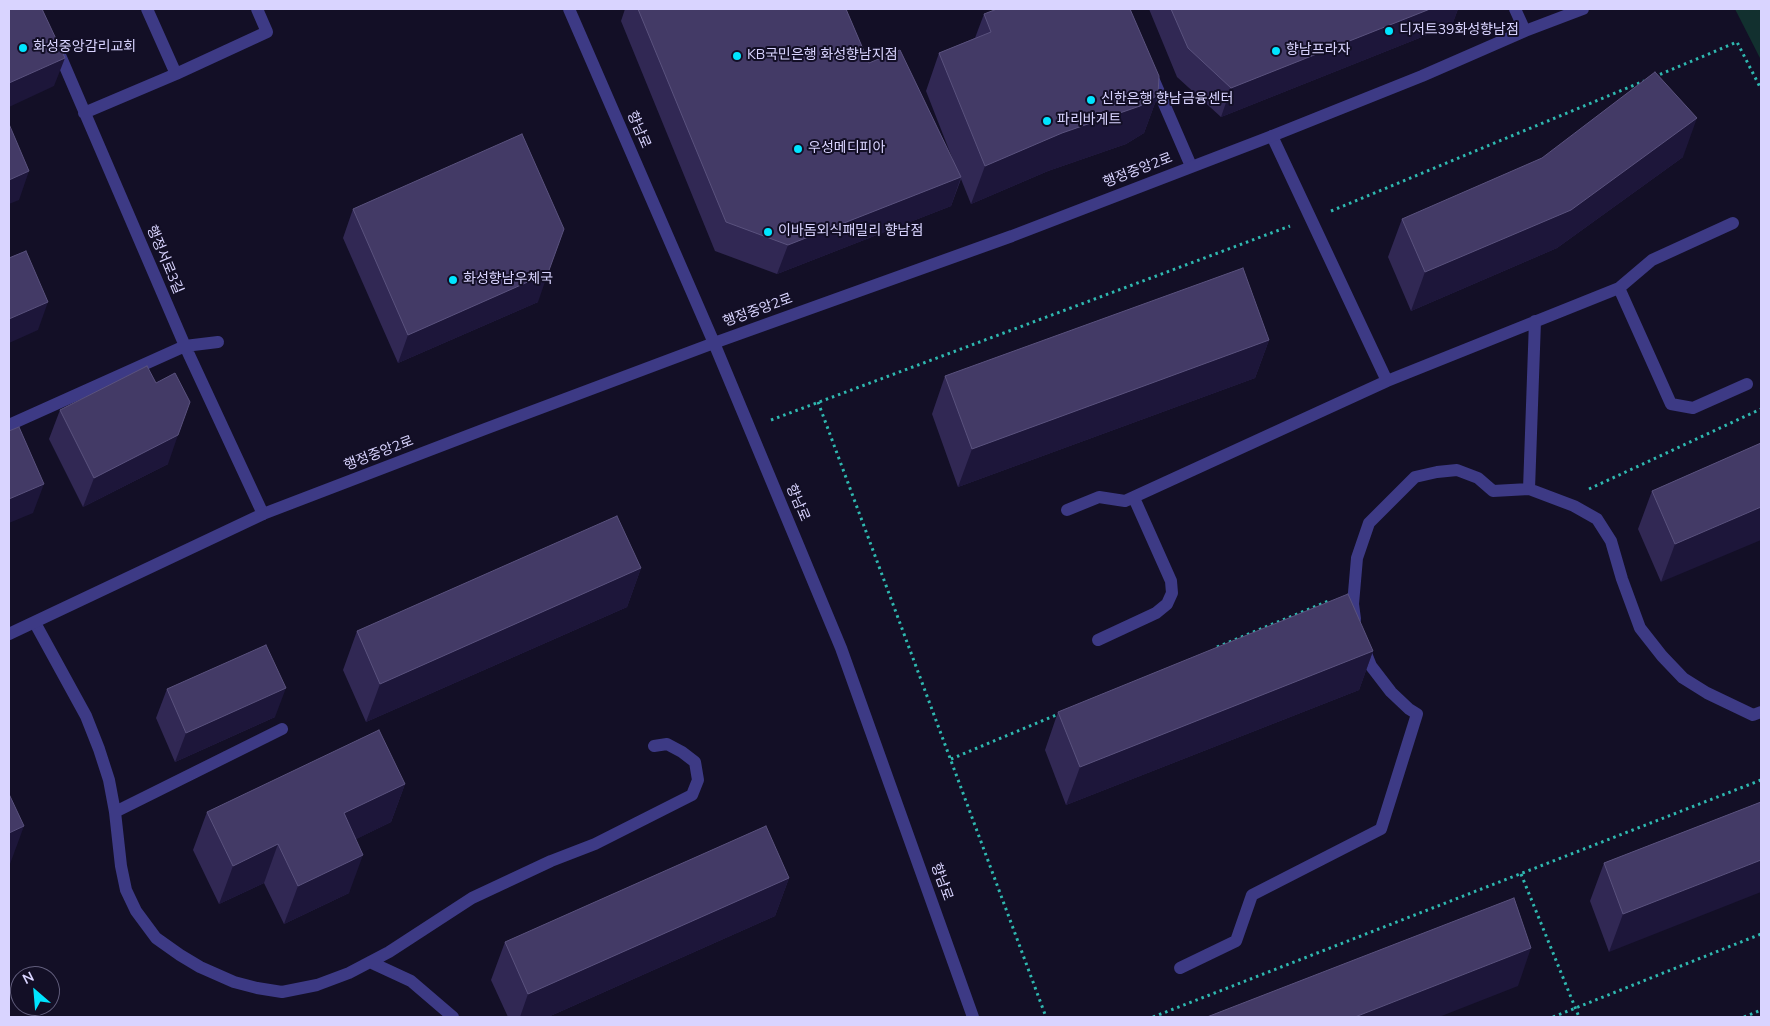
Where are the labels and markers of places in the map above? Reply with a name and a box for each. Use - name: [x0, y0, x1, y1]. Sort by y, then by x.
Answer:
- place label: 디저트39화성향남점: [1399, 23, 1519, 39]
- marker: 디저트39화성향남점: [1383, 25, 1395, 37]
- place label: 화성중앙감리교회: [33, 40, 136, 56]
- marker: 화성중앙감리교회: [17, 42, 29, 54]
- place label: 향남프라자: [1286, 43, 1350, 59]
- marker: 향남프라자: [1270, 45, 1282, 57]
- place label: KB국민은행 화성향남지점: [747, 48, 898, 64]
- marker: KB국민은행 화성향남지점: [731, 50, 743, 62]
- place label: 신한은행 향남금융센터: [1101, 92, 1233, 108]
- marker: 신한은행 향남금융센터: [1085, 94, 1097, 106]
- place label: 파리바게트: [1057, 113, 1121, 129]
- marker: 파리바게트: [1041, 115, 1053, 127]
- place label: 우성메디피아: [808, 141, 885, 157]
- marker: 우성메디피아: [792, 143, 804, 155]
- place label: 이바돔외식패밀리 향남점: [778, 224, 923, 240]
- marker: 이바돔외식패밀리 향남점: [762, 226, 774, 238]
- place label: 화성향남우체국: [463, 272, 553, 288]
- marker: 화성향남우체국: [447, 274, 459, 286]

